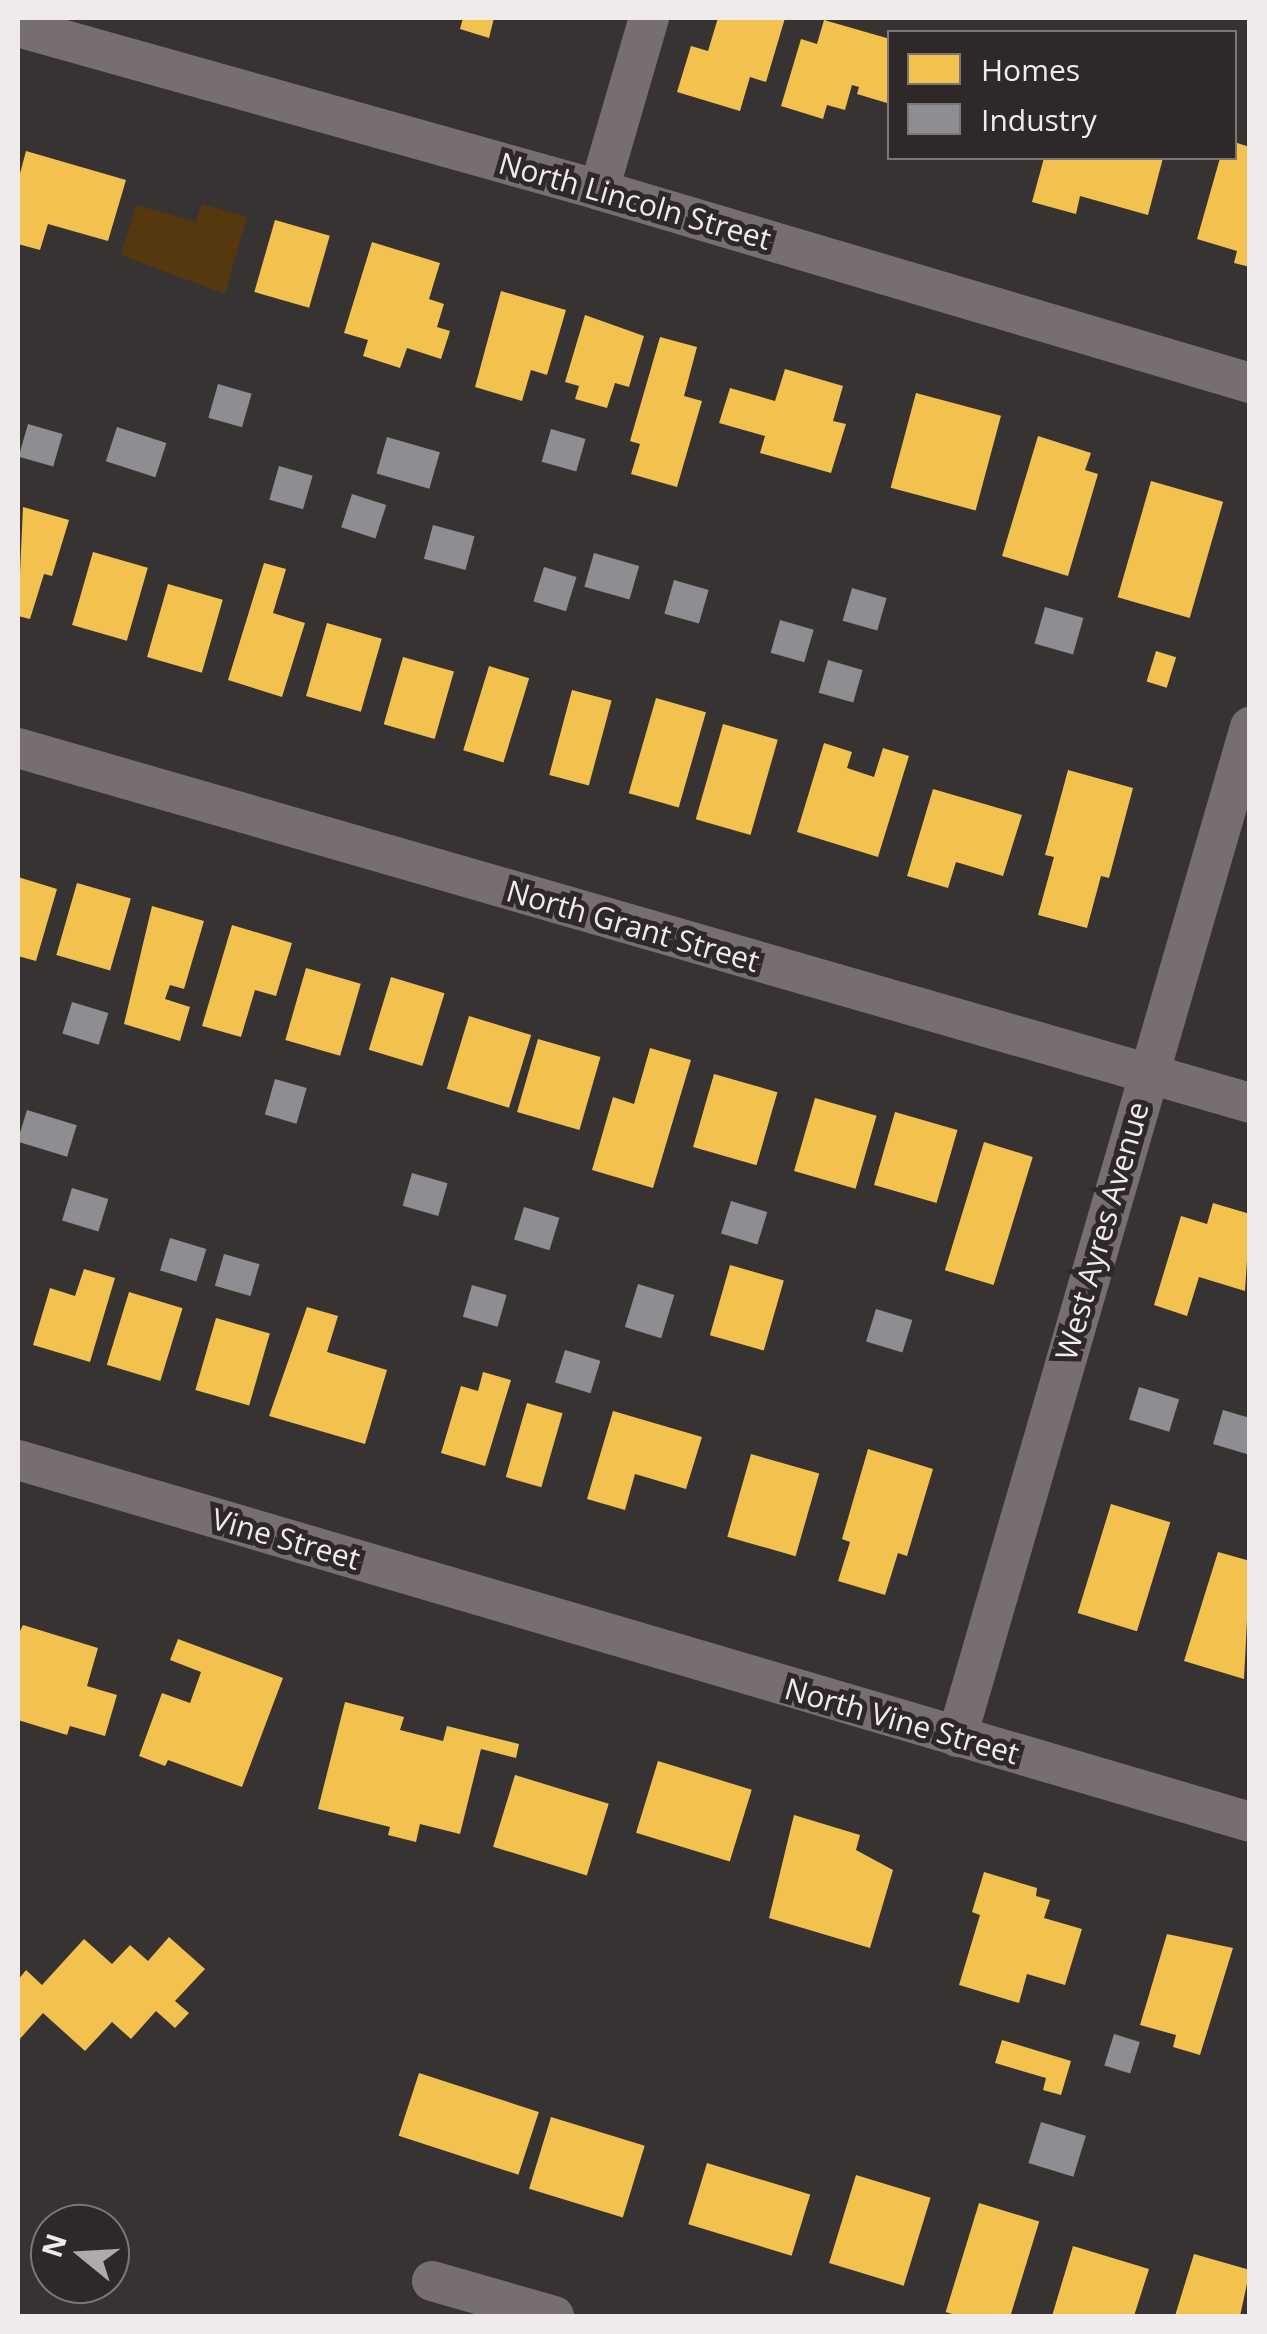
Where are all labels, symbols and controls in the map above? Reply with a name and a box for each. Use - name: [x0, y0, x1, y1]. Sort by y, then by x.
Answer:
- legend: [887, 30, 1237, 160]
- text: Homes: [981, 49, 1080, 90]
- text: Industry: [981, 99, 1097, 140]
- street label: North Lincoln Street: [495, 145, 775, 257]
- street label: North Grant Street: [502, 873, 764, 979]
- street label: West Ayres Avenue: [1048, 1098, 1156, 1364]
- street label: Vine Street: [208, 1501, 364, 1577]
- street label: North Vine Street: [781, 1670, 1023, 1772]
- north arrow: [30, 2204, 130, 2304]
- text: N: [32, 2229, 75, 2262]

